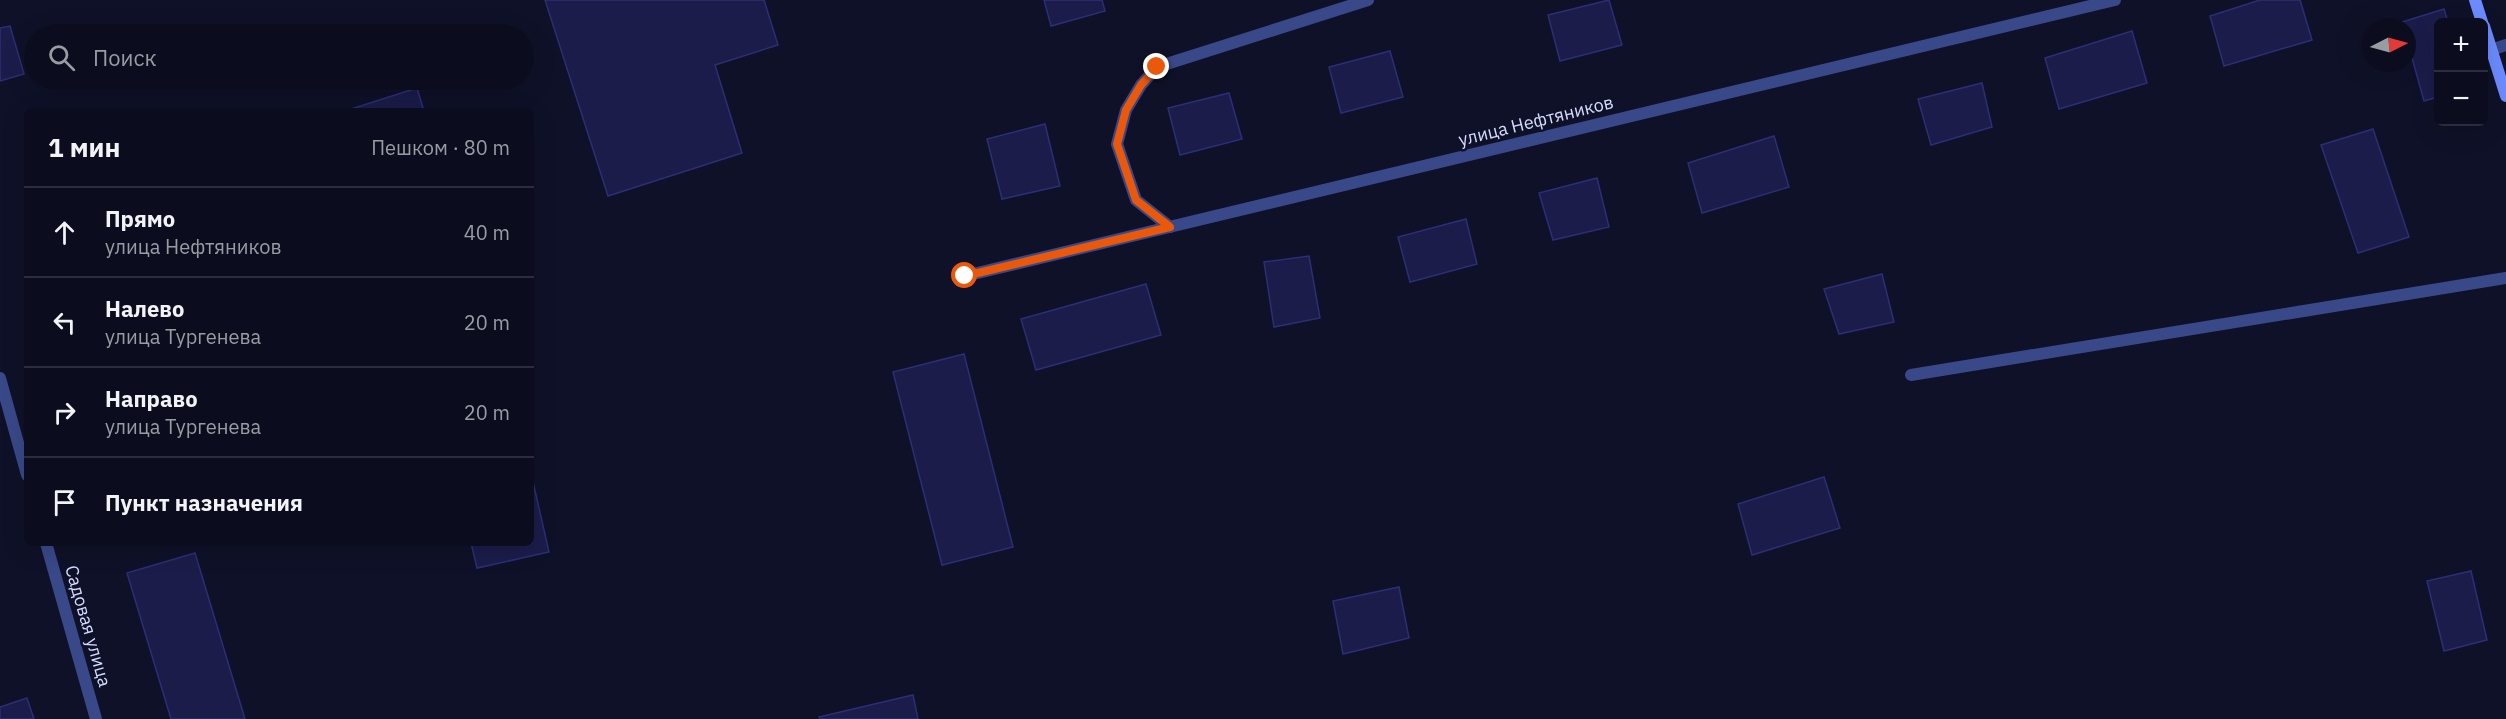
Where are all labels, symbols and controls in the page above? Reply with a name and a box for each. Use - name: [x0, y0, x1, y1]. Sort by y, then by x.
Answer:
- north arrow: [2362, 18, 2416, 72]
- map controls: [2434, 18, 2488, 126]
- button: +: [2434, 18, 2488, 72]
- search box: [24, 24, 534, 90]
- icon: search: [45, 41, 78, 74]
- text: Поиск: [93, 43, 157, 72]
- route end: [1143, 53, 1169, 79]
- button: −: [2434, 72, 2488, 126]
- street label: улица Нефтяников: [1456, 90, 1616, 151]
- text: 1 мин: [48, 130, 120, 164]
- text: Пешком · 80 m: [371, 134, 510, 161]
- text: Прямо: [105, 204, 175, 233]
- icon: ahead: [48, 216, 81, 249]
- text: 40 m: [464, 219, 510, 246]
- text: улица Нефтяников: [105, 233, 282, 260]
- route start: [951, 262, 977, 288]
- text: Налево: [105, 294, 184, 323]
- icon: left: [48, 306, 81, 339]
- text: 20 m: [464, 309, 510, 336]
- text: улица Тургенева: [105, 323, 261, 350]
- text: Направо: [105, 384, 198, 413]
- icon: right: [48, 396, 81, 429]
- text: 20 m: [464, 399, 510, 426]
- text: улица Тургенева: [105, 413, 261, 440]
- icon: arrive: [48, 486, 81, 519]
- text: Пункт назначения: [105, 488, 303, 517]
- street label: Садовая улица: [60, 562, 117, 690]

